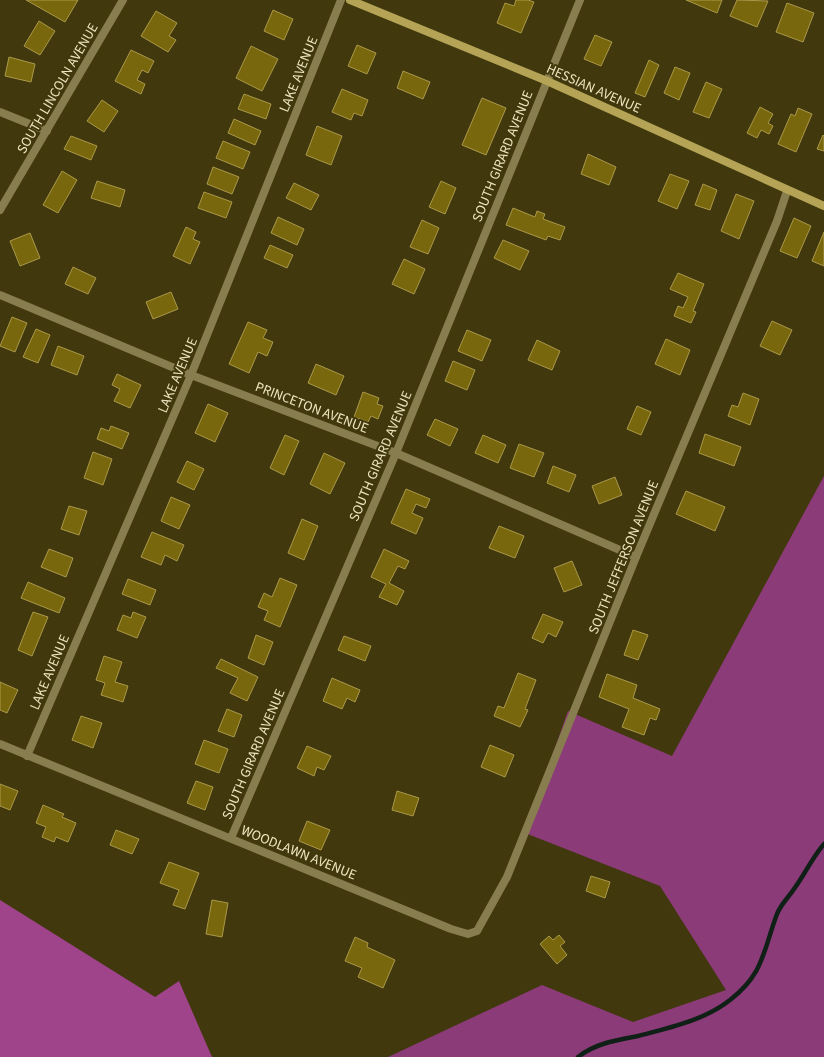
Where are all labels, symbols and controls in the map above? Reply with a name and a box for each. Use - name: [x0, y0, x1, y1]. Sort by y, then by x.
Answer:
- street label: SOUTH LINCOLN AVENUE: [12, 20, 103, 157]
- street label: LAKE AVENUE: [275, 33, 323, 115]
- street label: HESSIAN AVENUE: [543, 59, 644, 119]
- street label: SOUTH GIRARD AVENUE: [467, 88, 538, 225]
- street label: LAKE AVENUE: [153, 335, 203, 416]
- street label: PRINCETON AVENUE: [252, 377, 371, 439]
- street label: SOUTH GIRARD AVENUE: [344, 388, 417, 525]
- street label: SOUTH JEFFERSON AVENUE: [584, 477, 664, 637]
- street label: LAKE AVENUE: [25, 632, 75, 713]
- street label: SOUTH GIRARD AVENUE: [217, 686, 290, 823]
- street label: WOODLAWN AVENUE: [238, 821, 359, 885]

